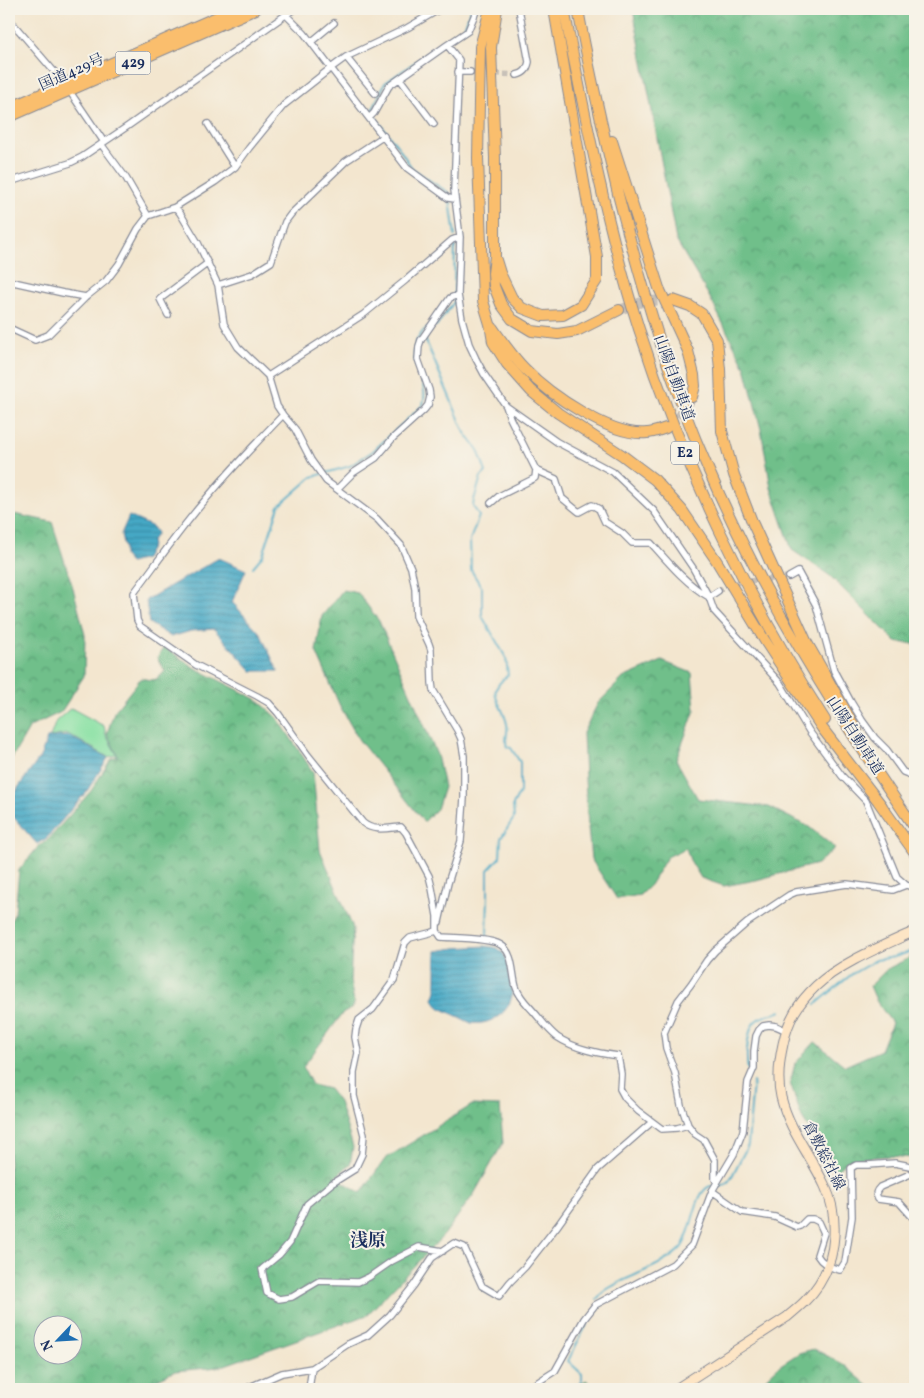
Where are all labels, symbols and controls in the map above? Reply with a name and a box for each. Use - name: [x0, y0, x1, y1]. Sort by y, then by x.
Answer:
- street label: 国道429号: [36, 49, 108, 97]
- road number: 429: [116, 52, 150, 74]
- street label: 山陽自動車道: [648, 332, 698, 424]
- road number: E2: [671, 442, 699, 464]
- street label: 山陽自動車道: [821, 693, 887, 779]
- street label: 倉敷総社線: [797, 1118, 849, 1194]
- district label: 浅原: [350, 1229, 386, 1254]
- north arrow: [32, 1316, 82, 1366]
- text: N: [37, 1336, 58, 1353]

